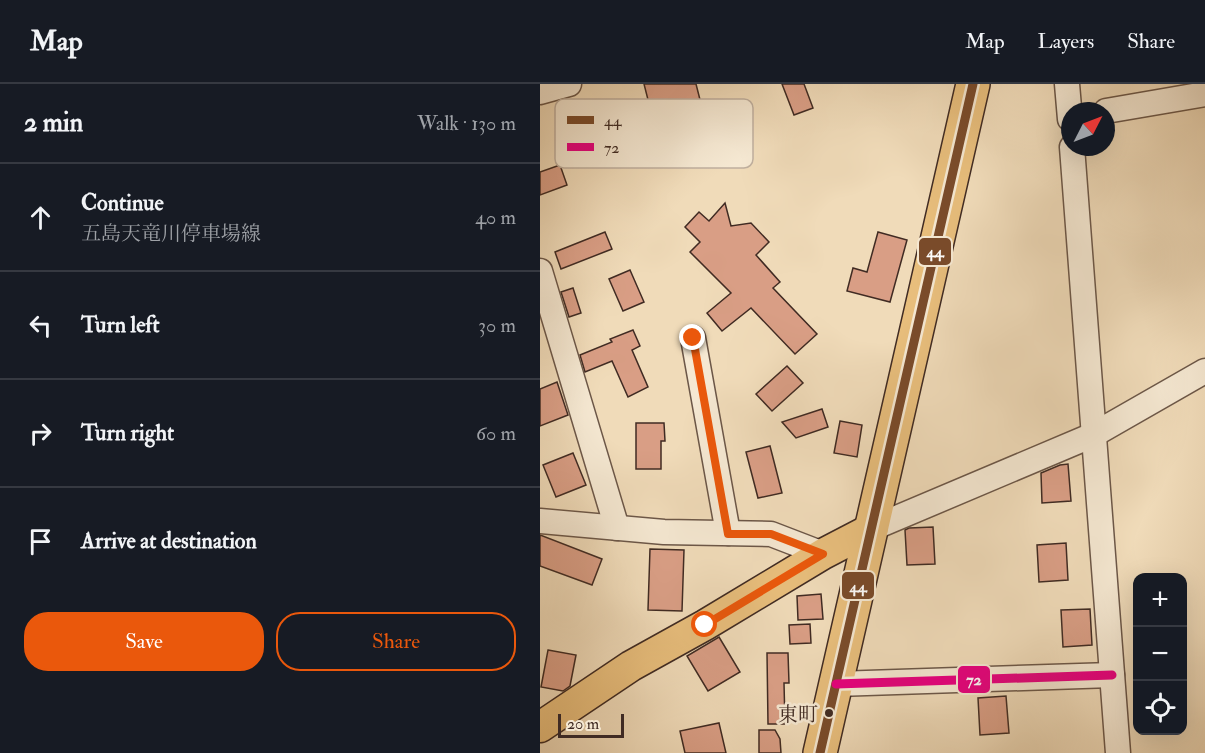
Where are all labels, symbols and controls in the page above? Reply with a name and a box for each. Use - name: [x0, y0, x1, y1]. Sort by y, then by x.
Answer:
- text: Map: [30, 24, 83, 59]
- text: Map: [965, 28, 1005, 55]
- text: Layers: [1038, 28, 1094, 55]
- text: Share: [1127, 28, 1175, 55]
- legend: [555, 99, 753, 168]
- north arrow: [1061, 102, 1115, 156]
- text: 2 min: [24, 107, 83, 139]
- text: Walk · 130 m: [417, 111, 516, 136]
- text: 44: [604, 111, 623, 131]
- text: 72: [604, 138, 619, 158]
- text: Continue: [81, 189, 164, 217]
- icon: ahead: [24, 201, 57, 234]
- text: 40 m: [475, 205, 516, 230]
- text: 五島天竜川停車場線: [81, 221, 261, 246]
- line badge: 44: [918, 237, 952, 266]
- text: 44: [925, 242, 945, 262]
- icon: left: [24, 309, 57, 342]
- text: Turn left: [81, 311, 160, 339]
- text: 30 m: [478, 313, 516, 338]
- route end: [679, 324, 705, 350]
- icon: right: [24, 417, 57, 450]
- text: Turn right: [81, 419, 174, 447]
- text: 60 m: [476, 421, 516, 446]
- icon: arrive: [24, 525, 57, 558]
- text: Arrive at destination: [81, 527, 257, 555]
- line badge: 44: [841, 571, 875, 600]
- map controls: [1133, 573, 1187, 735]
- button: +: [1133, 573, 1187, 627]
- text: 44: [848, 577, 868, 597]
- route start: [691, 611, 717, 637]
- button: Save: [24, 612, 264, 671]
- button: Share: [276, 612, 516, 671]
- button: −: [1133, 627, 1187, 681]
- line badge: 72: [957, 665, 991, 694]
- text: 72: [966, 670, 982, 690]
- button: locate: [1133, 681, 1187, 735]
- place label: 東町: [778, 702, 818, 727]
- marker: 東町: [823, 707, 835, 719]
- scale bar: [558, 711, 624, 738]
- text: 20 m: [567, 714, 599, 734]

